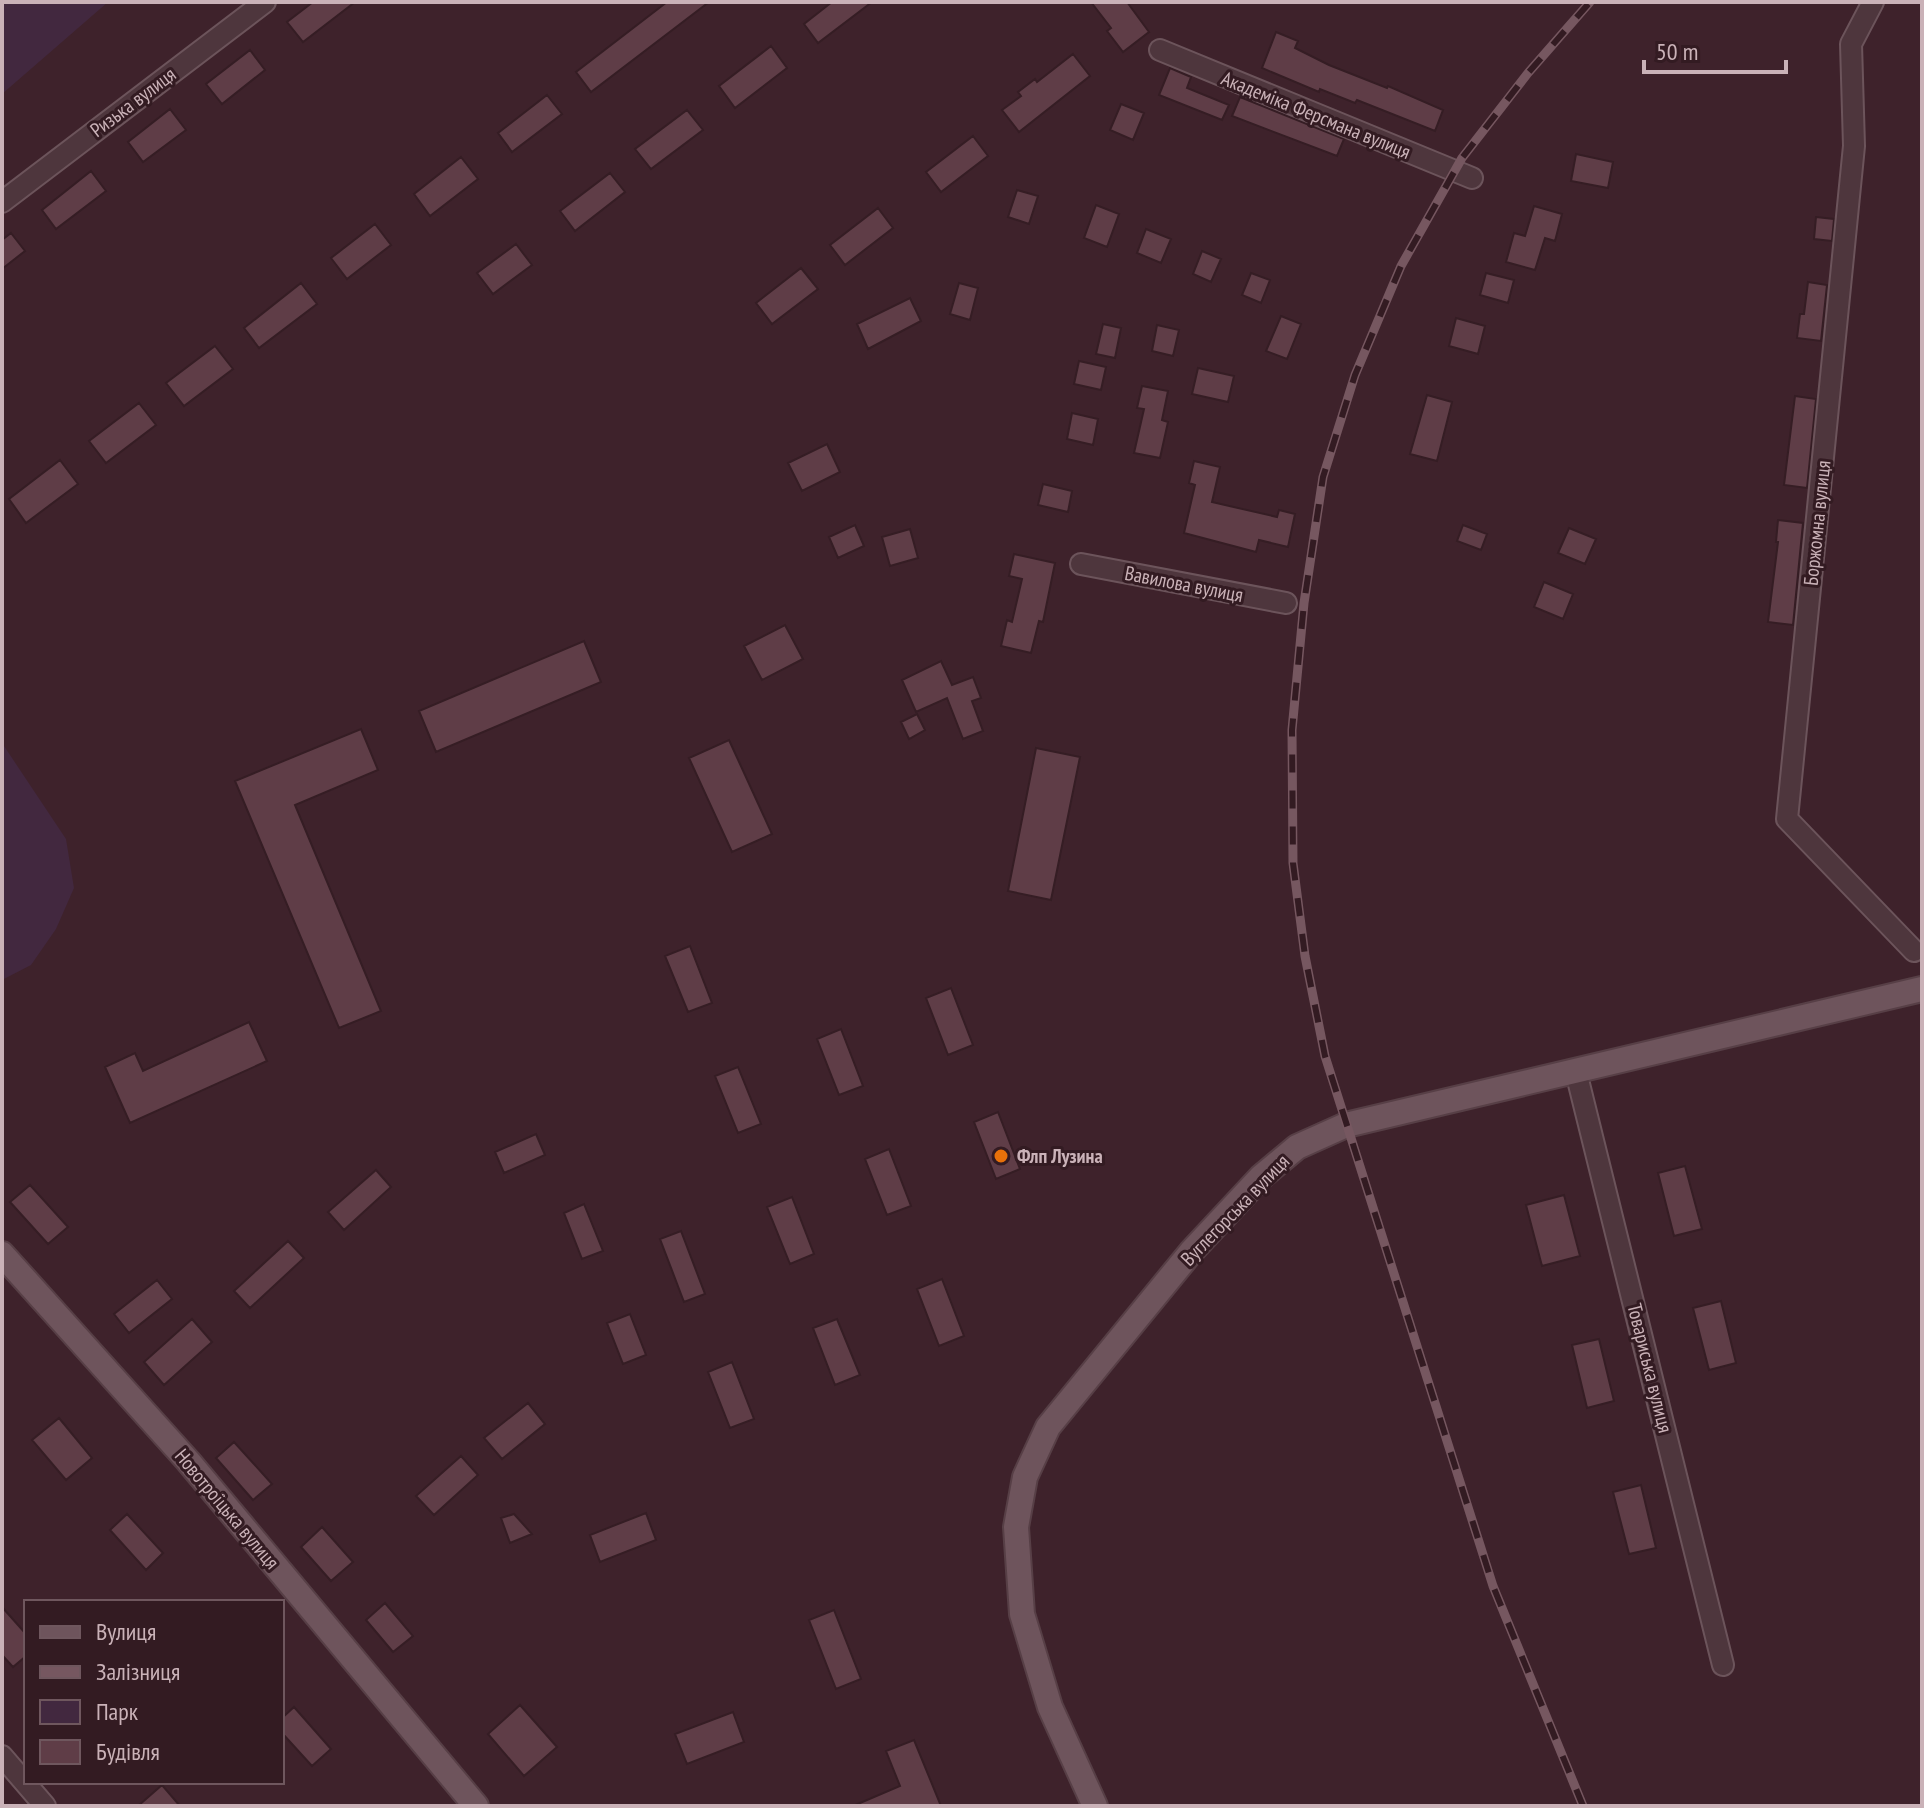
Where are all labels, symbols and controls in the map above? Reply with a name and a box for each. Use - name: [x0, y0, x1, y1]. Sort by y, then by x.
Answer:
- scale bar: [1644, 24, 1786, 74]
- text: 50 m: [1656, 36, 1698, 67]
- street label: Ризька вулиця: [85, 61, 181, 143]
- street label: Академіка Ферсмана вулиця: [1218, 65, 1414, 165]
- street label: Боржомна вулиця: [1798, 459, 1836, 587]
- street label: Вавилова вулиця: [1123, 560, 1245, 608]
- place label: Флп Лузина: [1017, 1143, 1103, 1169]
- marker: Флп Лузина: [992, 1147, 1010, 1165]
- street label: Вуглегорська вулиця: [1175, 1149, 1295, 1271]
- street label: Товариська вулиця: [1621, 1301, 1679, 1435]
- street label: Новотроїцька вулиця: [169, 1443, 285, 1575]
- legend: [24, 1600, 284, 1784]
- text: Вулиця: [96, 1616, 156, 1647]
- text: Залізниця: [96, 1656, 180, 1687]
- text: Парк: [96, 1696, 139, 1727]
- text: Будівля: [96, 1736, 160, 1767]

